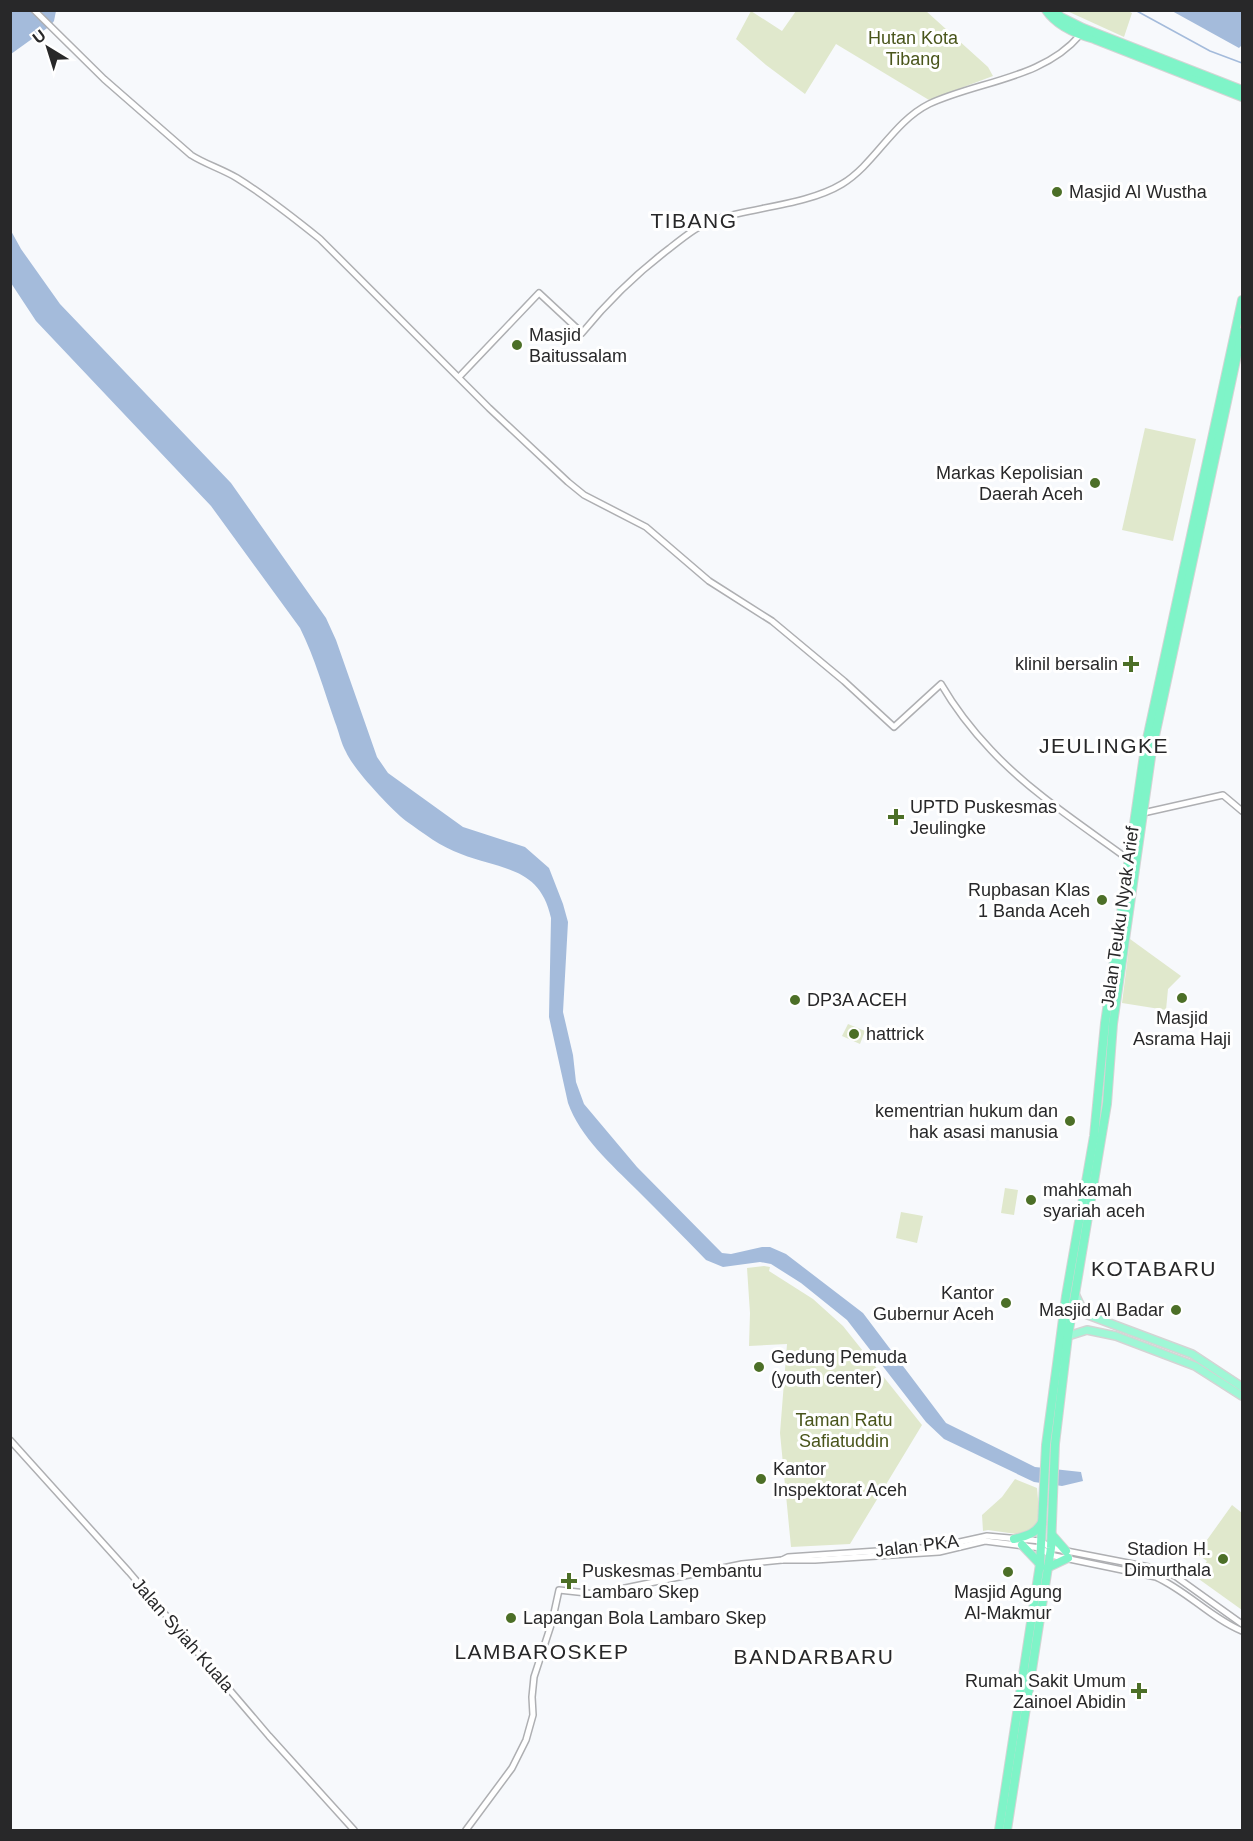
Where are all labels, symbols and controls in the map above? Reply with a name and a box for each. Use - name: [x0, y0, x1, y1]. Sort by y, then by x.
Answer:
- north arrow: [18, 18, 78, 78]
- text: U: [29, 26, 49, 47]
- park label: Hutan Kota Tibang: [868, 28, 959, 69]
- place label: Masjid Al Wustha: [1069, 182, 1208, 202]
- marker: Masjid Al Wustha: [1050, 185, 1064, 199]
- district label: TIBANG: [650, 209, 738, 232]
- place label: Masjid Baitussalam: [529, 325, 627, 366]
- marker: Masjid Baitussalam: [510, 338, 524, 352]
- place label: Markas Kepolisian Daerah Aceh: [936, 463, 1083, 504]
- marker: Markas Kepolisian Daerah Aceh: [1088, 476, 1102, 490]
- place label: klinil bersalin: [1015, 654, 1118, 674]
- marker: klinil bersalin: [1122, 655, 1140, 673]
- district label: JEULINGKE: [1039, 734, 1169, 757]
- place label: UPTD Puskesmas Jeulingke: [910, 797, 1057, 838]
- marker: UPTD Puskesmas Jeulingke: [887, 808, 905, 826]
- street label: Jalan Teuku Nyak Arief: [1097, 824, 1143, 1009]
- place label: Rupbasan Klas 1 Banda Aceh: [968, 880, 1090, 921]
- marker: Rupbasan Klas 1 Banda Aceh: [1095, 893, 1109, 907]
- place label: DP3A ACEH: [807, 990, 907, 1010]
- marker: Masjid Asrama Haji: [1175, 991, 1189, 1005]
- marker: DP3A ACEH: [788, 993, 802, 1007]
- place label: Masjid Asrama Haji: [1133, 1008, 1231, 1049]
- place label: hattrick: [866, 1024, 925, 1044]
- marker: hattrick: [847, 1027, 861, 1041]
- place label: kementrian hukum dan hak asasi manusia: [875, 1101, 1059, 1142]
- marker: kementrian hukum dan hak asasi manusia: [1063, 1114, 1077, 1128]
- place label: mahkamah syariah aceh: [1043, 1180, 1145, 1221]
- marker: mahkamah syariah aceh: [1024, 1193, 1038, 1207]
- district label: KOTABARU: [1091, 1257, 1217, 1280]
- place label: Kantor Gubernur Aceh: [873, 1283, 994, 1324]
- marker: Kantor Gubernur Aceh: [999, 1296, 1013, 1310]
- place label: Masjid Al Badar: [1039, 1300, 1164, 1320]
- marker: Masjid Al Badar: [1169, 1303, 1183, 1317]
- place label: Gedung Pemuda (youth center): [771, 1347, 908, 1388]
- marker: Gedung Pemuda (youth center): [752, 1360, 766, 1374]
- park label: Taman Ratu Safiatuddin: [795, 1410, 893, 1451]
- place label: Kantor Inspektorat Aceh: [773, 1459, 907, 1500]
- marker: Kantor Inspektorat Aceh: [754, 1472, 768, 1486]
- street label: Jalan PKA: [874, 1531, 960, 1561]
- place label: Stadion H. Dimurthala: [1124, 1539, 1212, 1580]
- marker: Stadion H. Dimurthala: [1216, 1552, 1230, 1566]
- place label: Puskesmas Pembantu Lambaro Skep: [582, 1561, 762, 1602]
- marker: Masjid Agung Al-Makmur: [1001, 1565, 1015, 1579]
- marker: Puskesmas Pembantu Lambaro Skep: [560, 1572, 578, 1590]
- street label: Jalan Syiah Kuala: [128, 1574, 238, 1697]
- place label: Masjid Agung Al-Makmur: [954, 1582, 1062, 1623]
- place label: Lapangan Bola Lambaro Skep: [523, 1608, 766, 1628]
- marker: Lapangan Bola Lambaro Skep: [504, 1611, 518, 1625]
- district label: LAMBAROSKEP: [454, 1640, 630, 1663]
- district label: BANDARBARU: [734, 1645, 894, 1668]
- place label: Rumah Sakit Umum Zainoel Abidin: [965, 1671, 1126, 1712]
- marker: Rumah Sakit Umum Zainoel Abidin: [1130, 1682, 1148, 1700]

